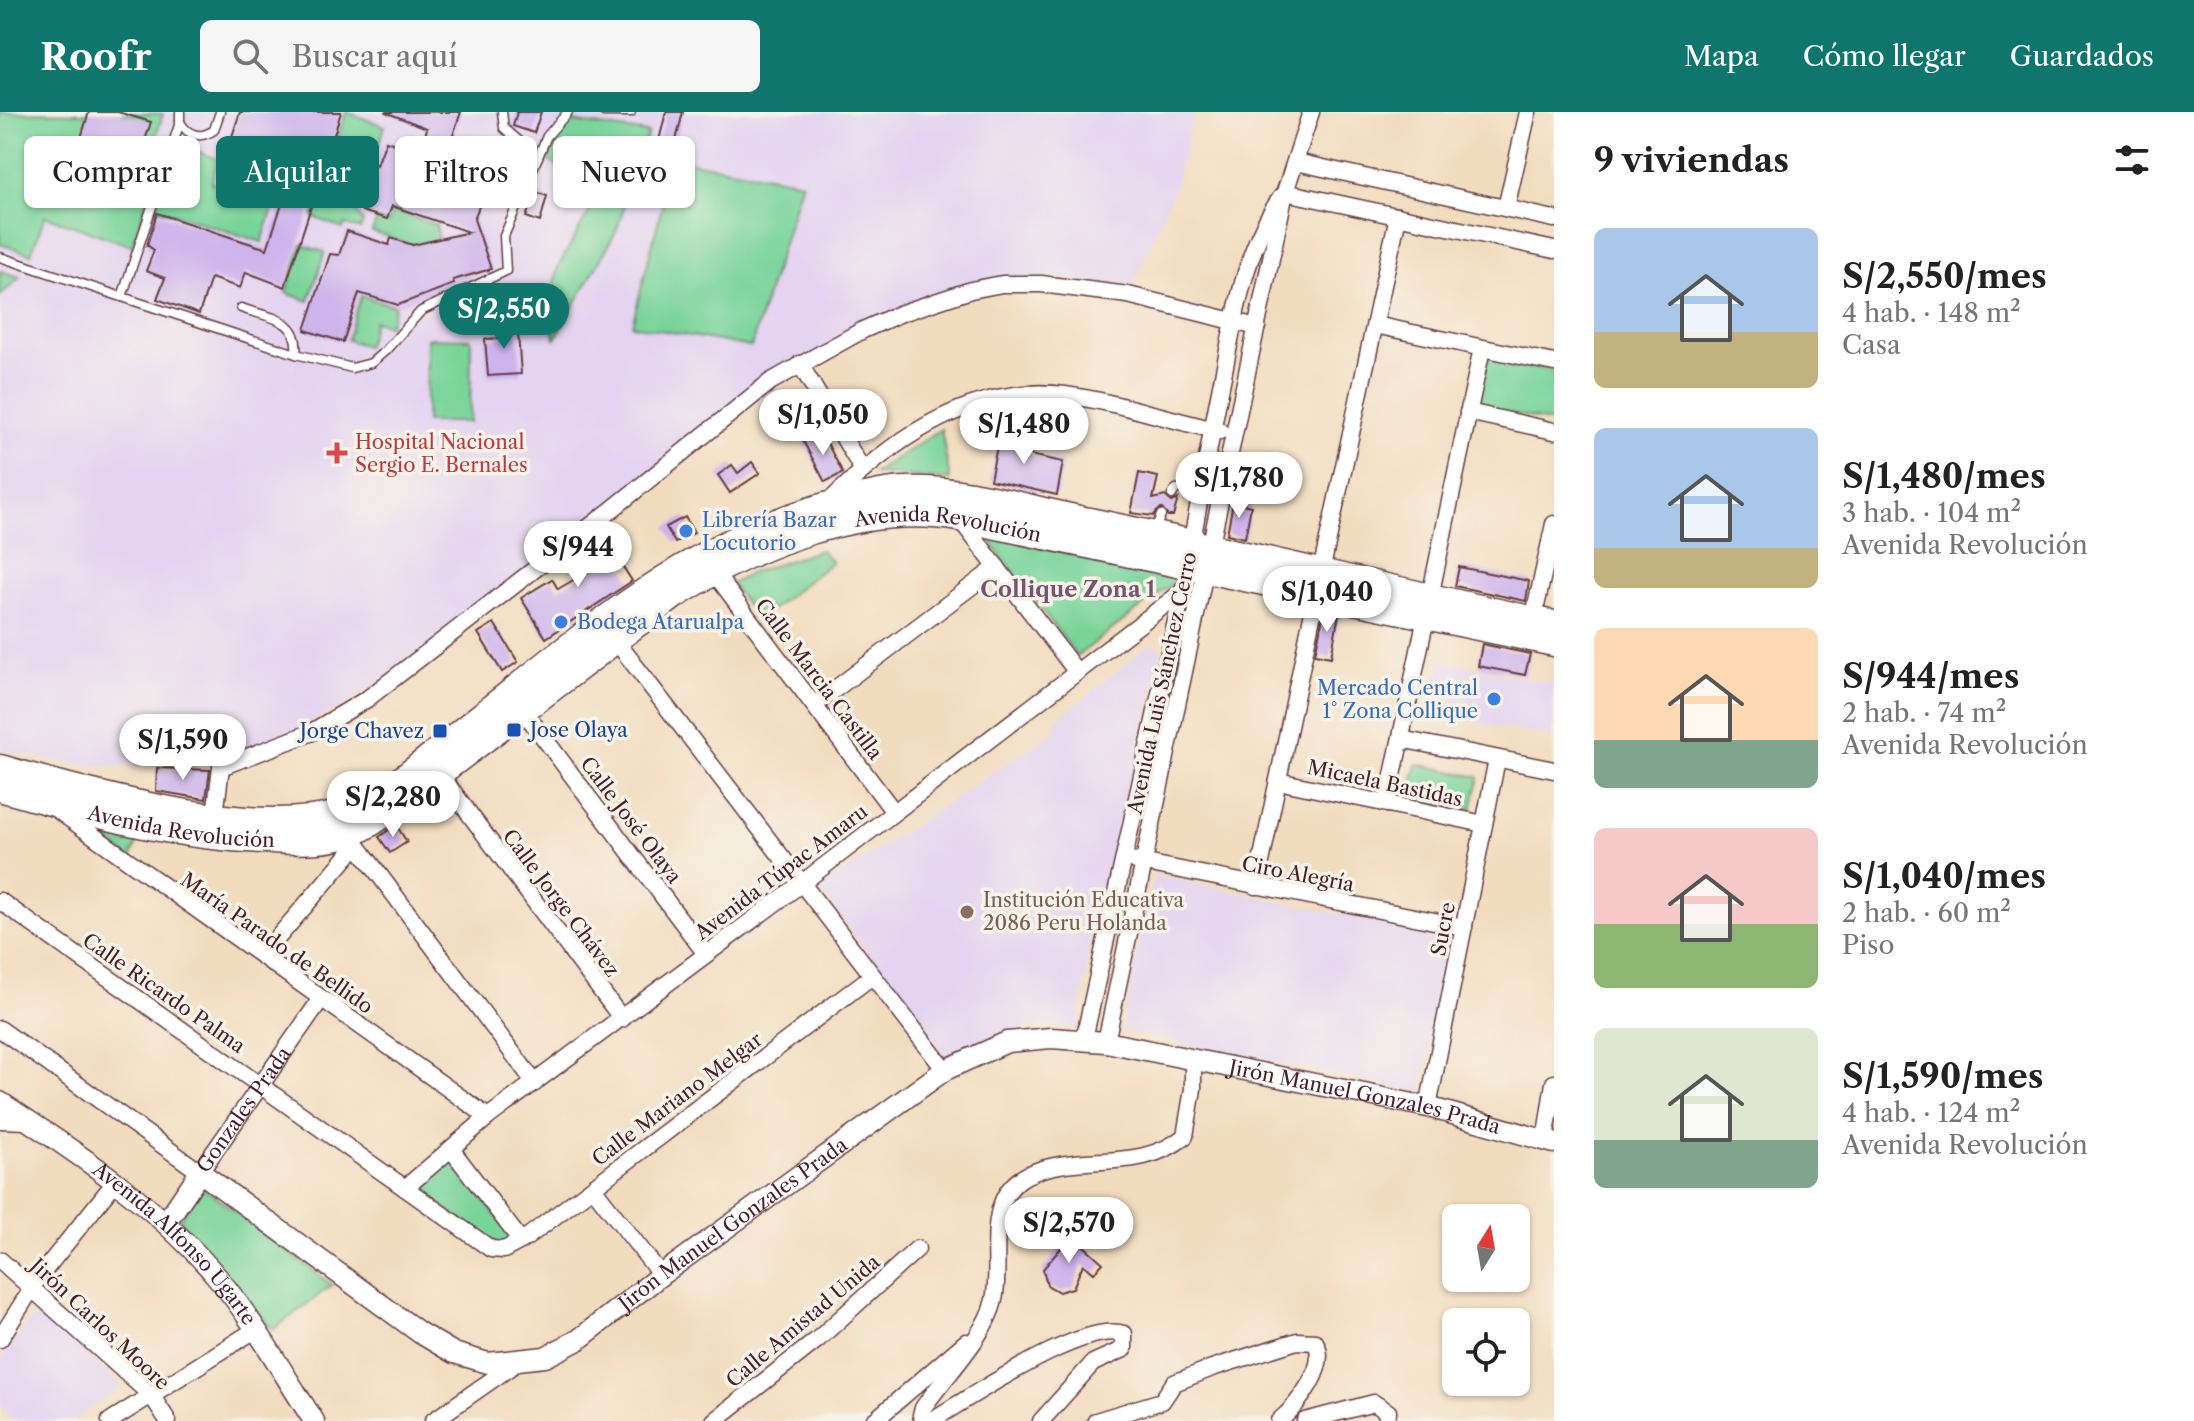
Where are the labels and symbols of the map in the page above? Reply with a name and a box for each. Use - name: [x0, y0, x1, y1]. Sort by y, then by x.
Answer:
- pin: S/2,550: [430, 283, 578, 351]
- pin: S/1,050: [749, 389, 897, 457]
- pin: S/1,480: [950, 398, 1098, 466]
- place label: Hospital Nacional Sergio E. Bernales: [355, 430, 528, 477]
- marker: Hospital Nacional Sergio E. Bernales: [326, 442, 348, 464]
- pin: S/1,780: [1165, 452, 1313, 520]
- street label: Avenida Revolución: [851, 502, 1044, 547]
- place label: Librería Bazar Locutorio: [702, 508, 837, 555]
- pin: S/944: [522, 521, 634, 589]
- marker: Librería Bazar Locutorio: [677, 522, 695, 540]
- street label: Avenida Luis Sánchez Cerro: [1122, 550, 1202, 817]
- pin: S/1,040: [1253, 566, 1401, 634]
- district label: Collique Zona 1: [980, 576, 1156, 603]
- street label: Calle Marcia Castilla: [751, 594, 888, 765]
- place label: Bodega Atarualpa: [577, 610, 745, 634]
- marker: Bodega Atarualpa: [552, 613, 570, 631]
- place label: Mercado Central 1° Zona Collique: [1317, 676, 1478, 723]
- marker: Mercado Central 1° Zona Collique: [1485, 690, 1503, 708]
- pin: S/1,590: [109, 714, 257, 782]
- place label: Jose Olaya: [527, 718, 628, 742]
- place label: Jorge Chavez: [297, 719, 424, 743]
- marker: Jose Olaya: [505, 721, 523, 739]
- marker: Jorge Chavez: [431, 722, 449, 740]
- street label: Calle José Olaya: [576, 752, 687, 888]
- street label: Micaela Bastidas: [1305, 755, 1465, 811]
- pin: S/2,280: [319, 771, 467, 839]
- street label: Avenida Túpac Amaru: [689, 799, 872, 945]
- street label: Avenida Revolución: [84, 800, 276, 852]
- street label: Calle Jorge Chávez: [498, 824, 624, 982]
- street label: Ciro Alegría: [1240, 851, 1357, 897]
- street label: María Parado de Bellido: [176, 867, 378, 1019]
- place label: Institución Educativa 2086 Peru Holanda: [983, 888, 1184, 935]
- street label: Sucre: [1426, 900, 1460, 958]
- marker: Institución Educativa 2086 Peru Holanda: [958, 903, 976, 921]
- street label: Calle Ricardo Palma: [78, 928, 250, 1058]
- street label: Calle Mariano Melgar: [587, 1027, 767, 1171]
- street label: Gonzales Prada: [191, 1042, 296, 1177]
- street label: Jirón Manuel Gonzales Prada: [1224, 1055, 1504, 1139]
- street label: Jirón Manuel Gonzales Prada: [611, 1132, 852, 1317]
- street label: Avenida Alfonso Ugarte: [87, 1156, 261, 1329]
- pin: S/2,570: [995, 1197, 1143, 1265]
- north arrow: [1442, 1204, 1530, 1292]
- street label: Calle Amistad Unida: [721, 1249, 885, 1392]
- street label: Jirón Carlos Moore: [23, 1251, 175, 1395]

